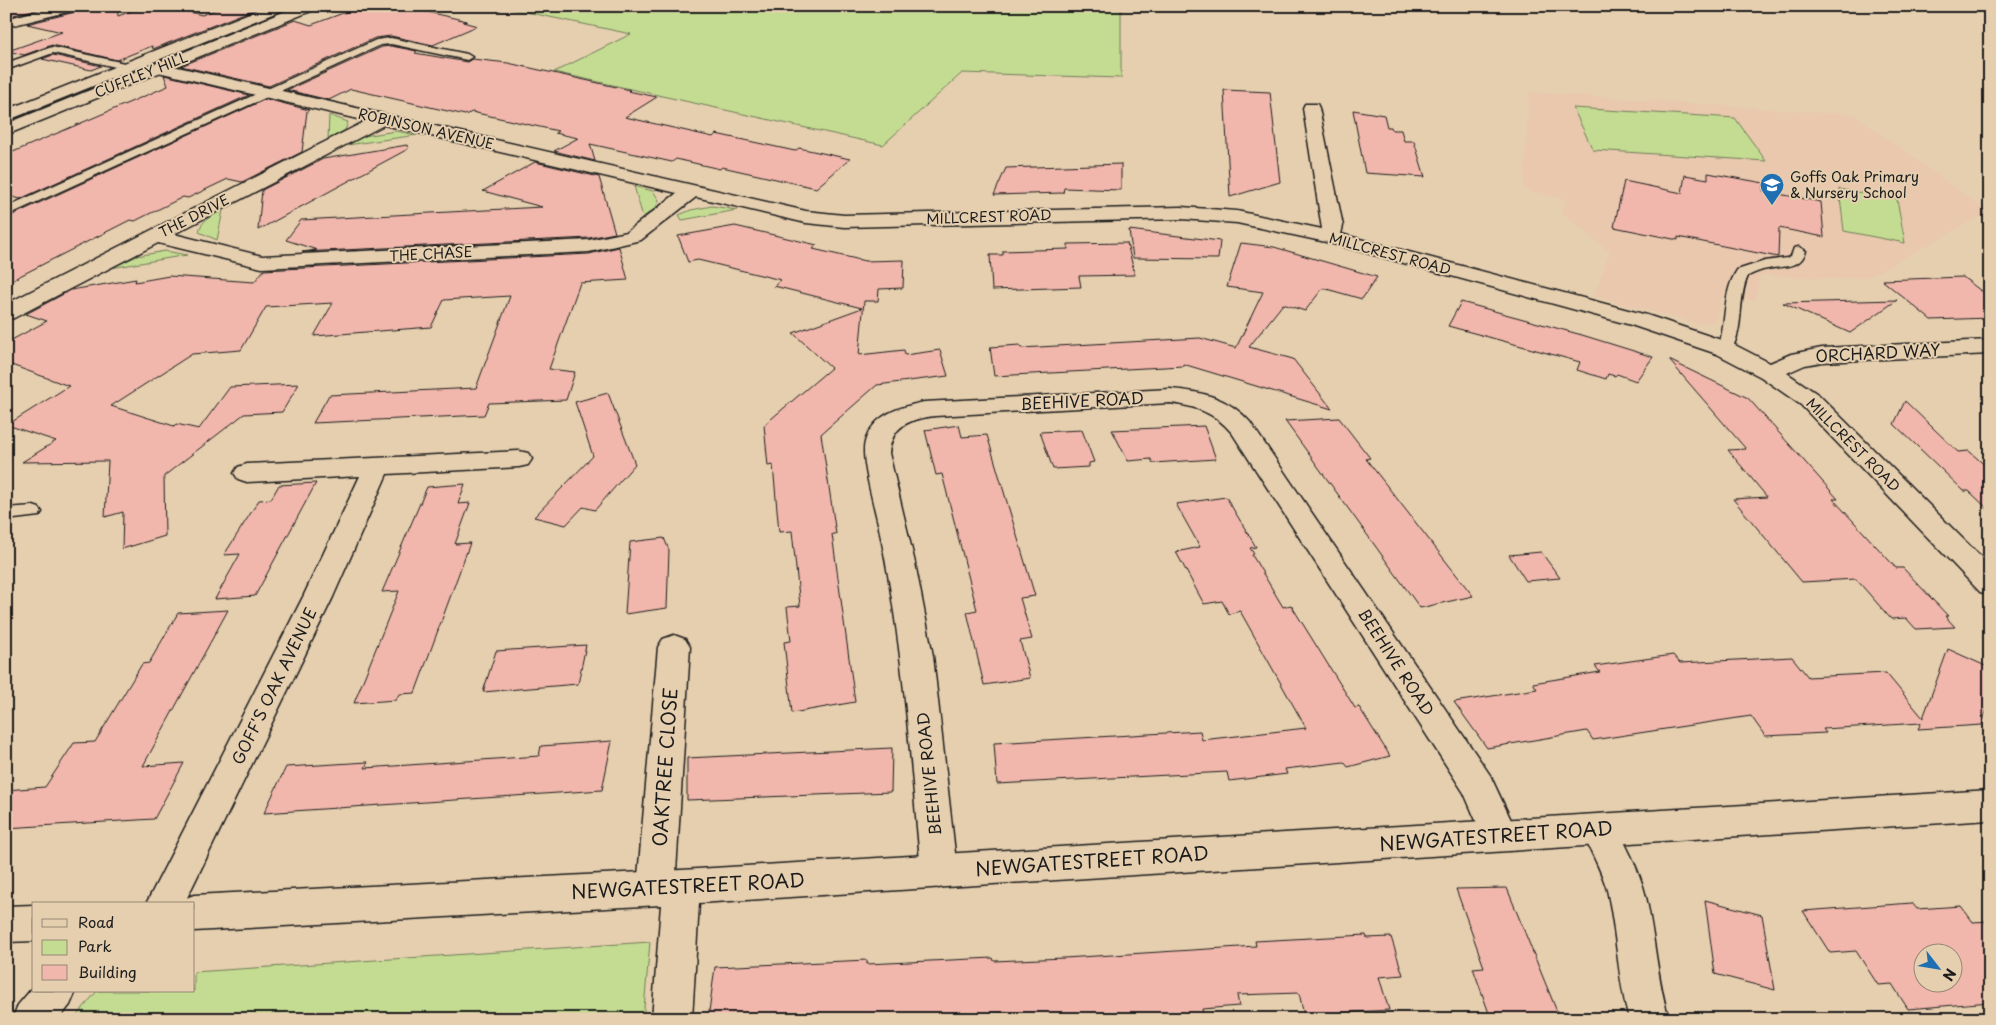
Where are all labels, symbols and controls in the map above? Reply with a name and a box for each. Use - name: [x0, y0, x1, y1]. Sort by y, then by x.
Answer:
- street label: CUFFLEY HILL: [91, 46, 191, 103]
- street label: ROBINSON AVENUE: [356, 103, 496, 154]
- place label: Goffs Oak Primary & Nursery School: [1790, 166, 1919, 203]
- school or university icon: Goffs Oak Primary & Nursery School: [1759, 172, 1785, 206]
- street label: THE DRIVE: [155, 189, 233, 242]
- street label: MILLCREST ROAD: [926, 204, 1052, 229]
- street label: MILLCREST ROAD: [1327, 227, 1453, 280]
- street label: THE CHASE: [389, 241, 473, 266]
- street label: ORCHARD WAY: [1815, 337, 1941, 367]
- street label: BEEHIVE ROAD: [1019, 385, 1144, 415]
- street label: MILLCREST ROAD: [1802, 393, 1905, 496]
- street label: GOFF'S OAK AVENUE: [225, 603, 322, 768]
- street label: BEEHIVE ROAD: [1353, 603, 1441, 720]
- street label: OAKTREE CLOSE: [644, 686, 684, 847]
- street label: BEEHIVE ROAD: [910, 711, 946, 837]
- street label: NEWGATESTREET ROAD: [1378, 813, 1614, 857]
- street label: NEWGATESTREET ROAD: [974, 838, 1210, 882]
- street label: NEWGATESTREET ROAD: [570, 865, 805, 905]
- legend: [32, 902, 195, 992]
- text: Road: [78, 910, 114, 933]
- text: Park: [78, 934, 112, 957]
- north arrow: [1914, 942, 1964, 992]
- text: Building: [78, 960, 137, 983]
- text: N: [1938, 965, 1961, 985]

